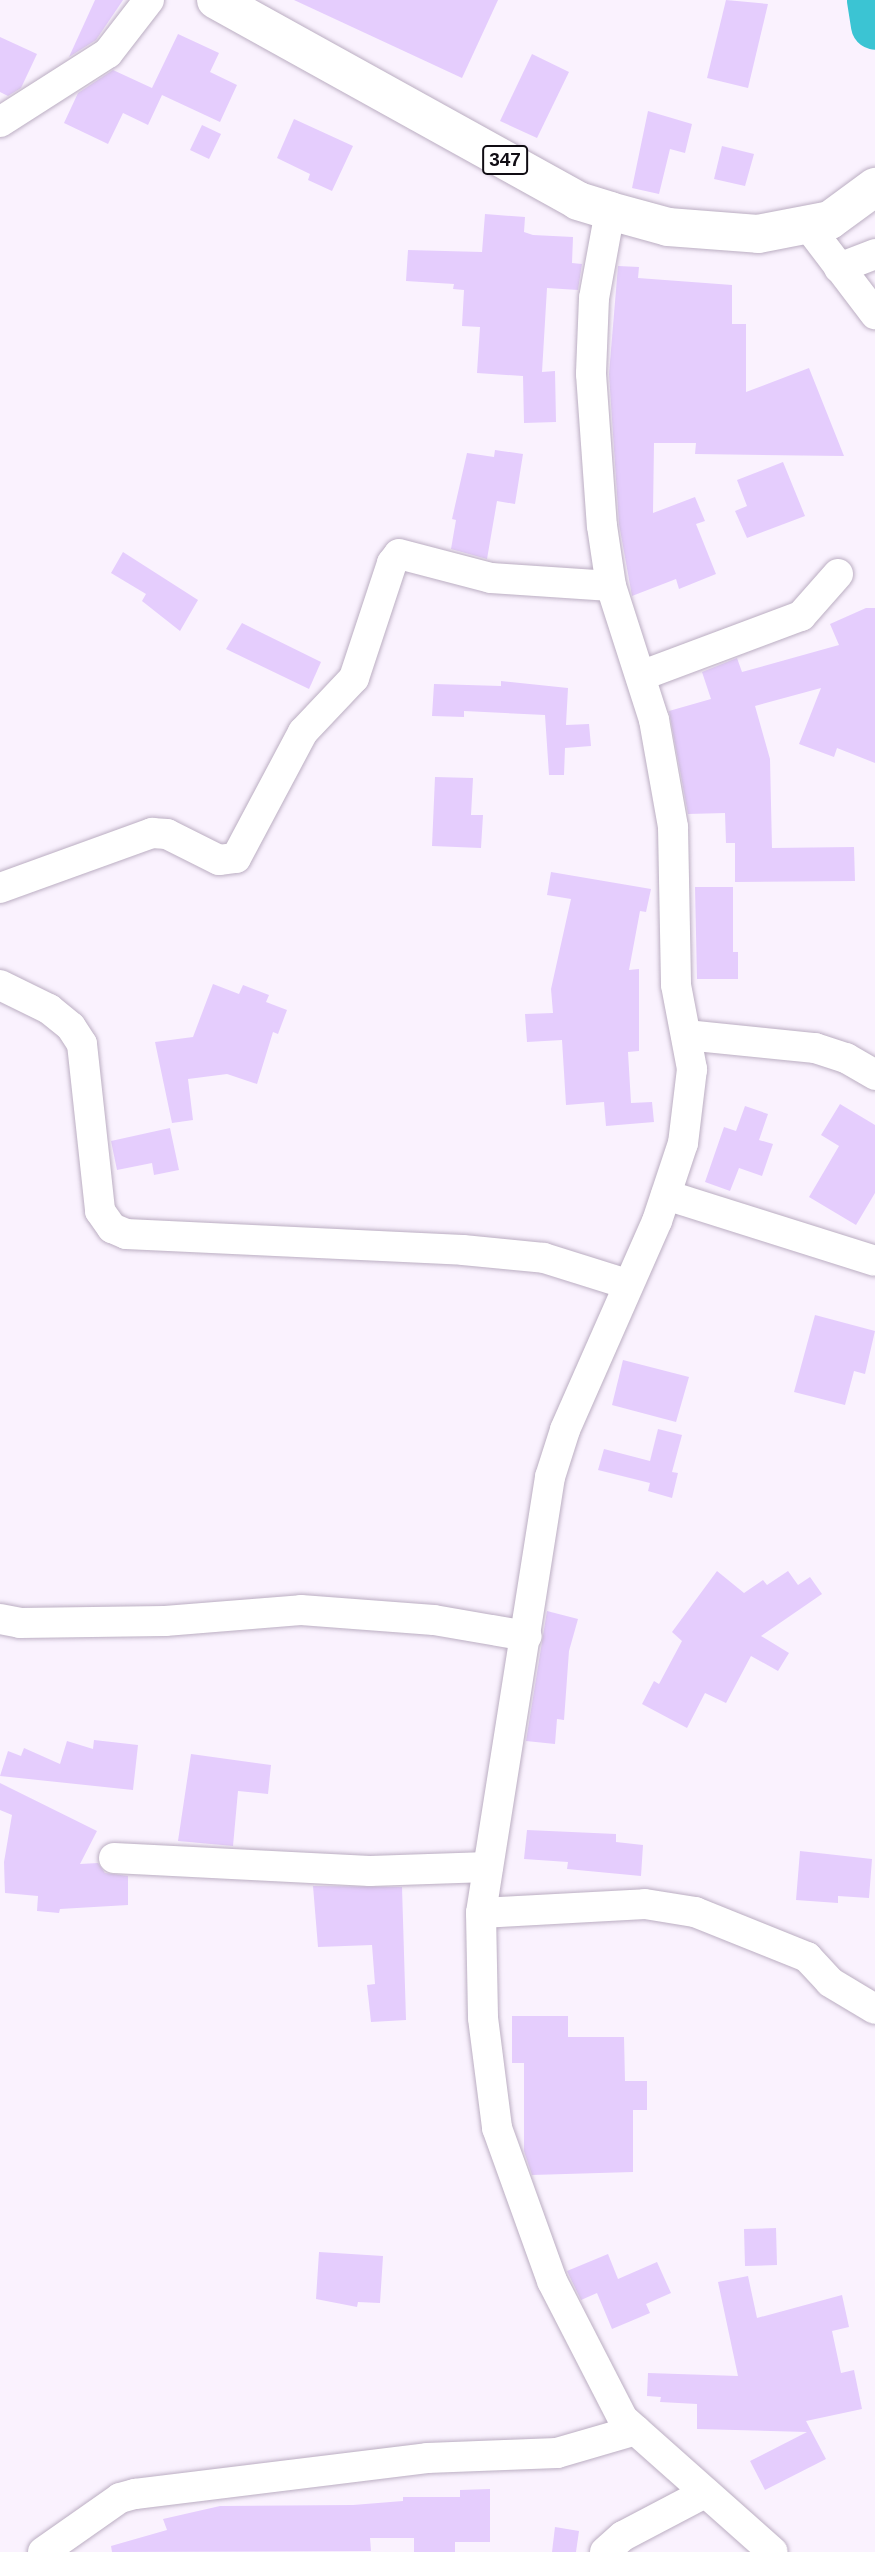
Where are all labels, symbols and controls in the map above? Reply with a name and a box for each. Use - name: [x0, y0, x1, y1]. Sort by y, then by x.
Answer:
- road number: 347: [480, 144, 530, 176]

